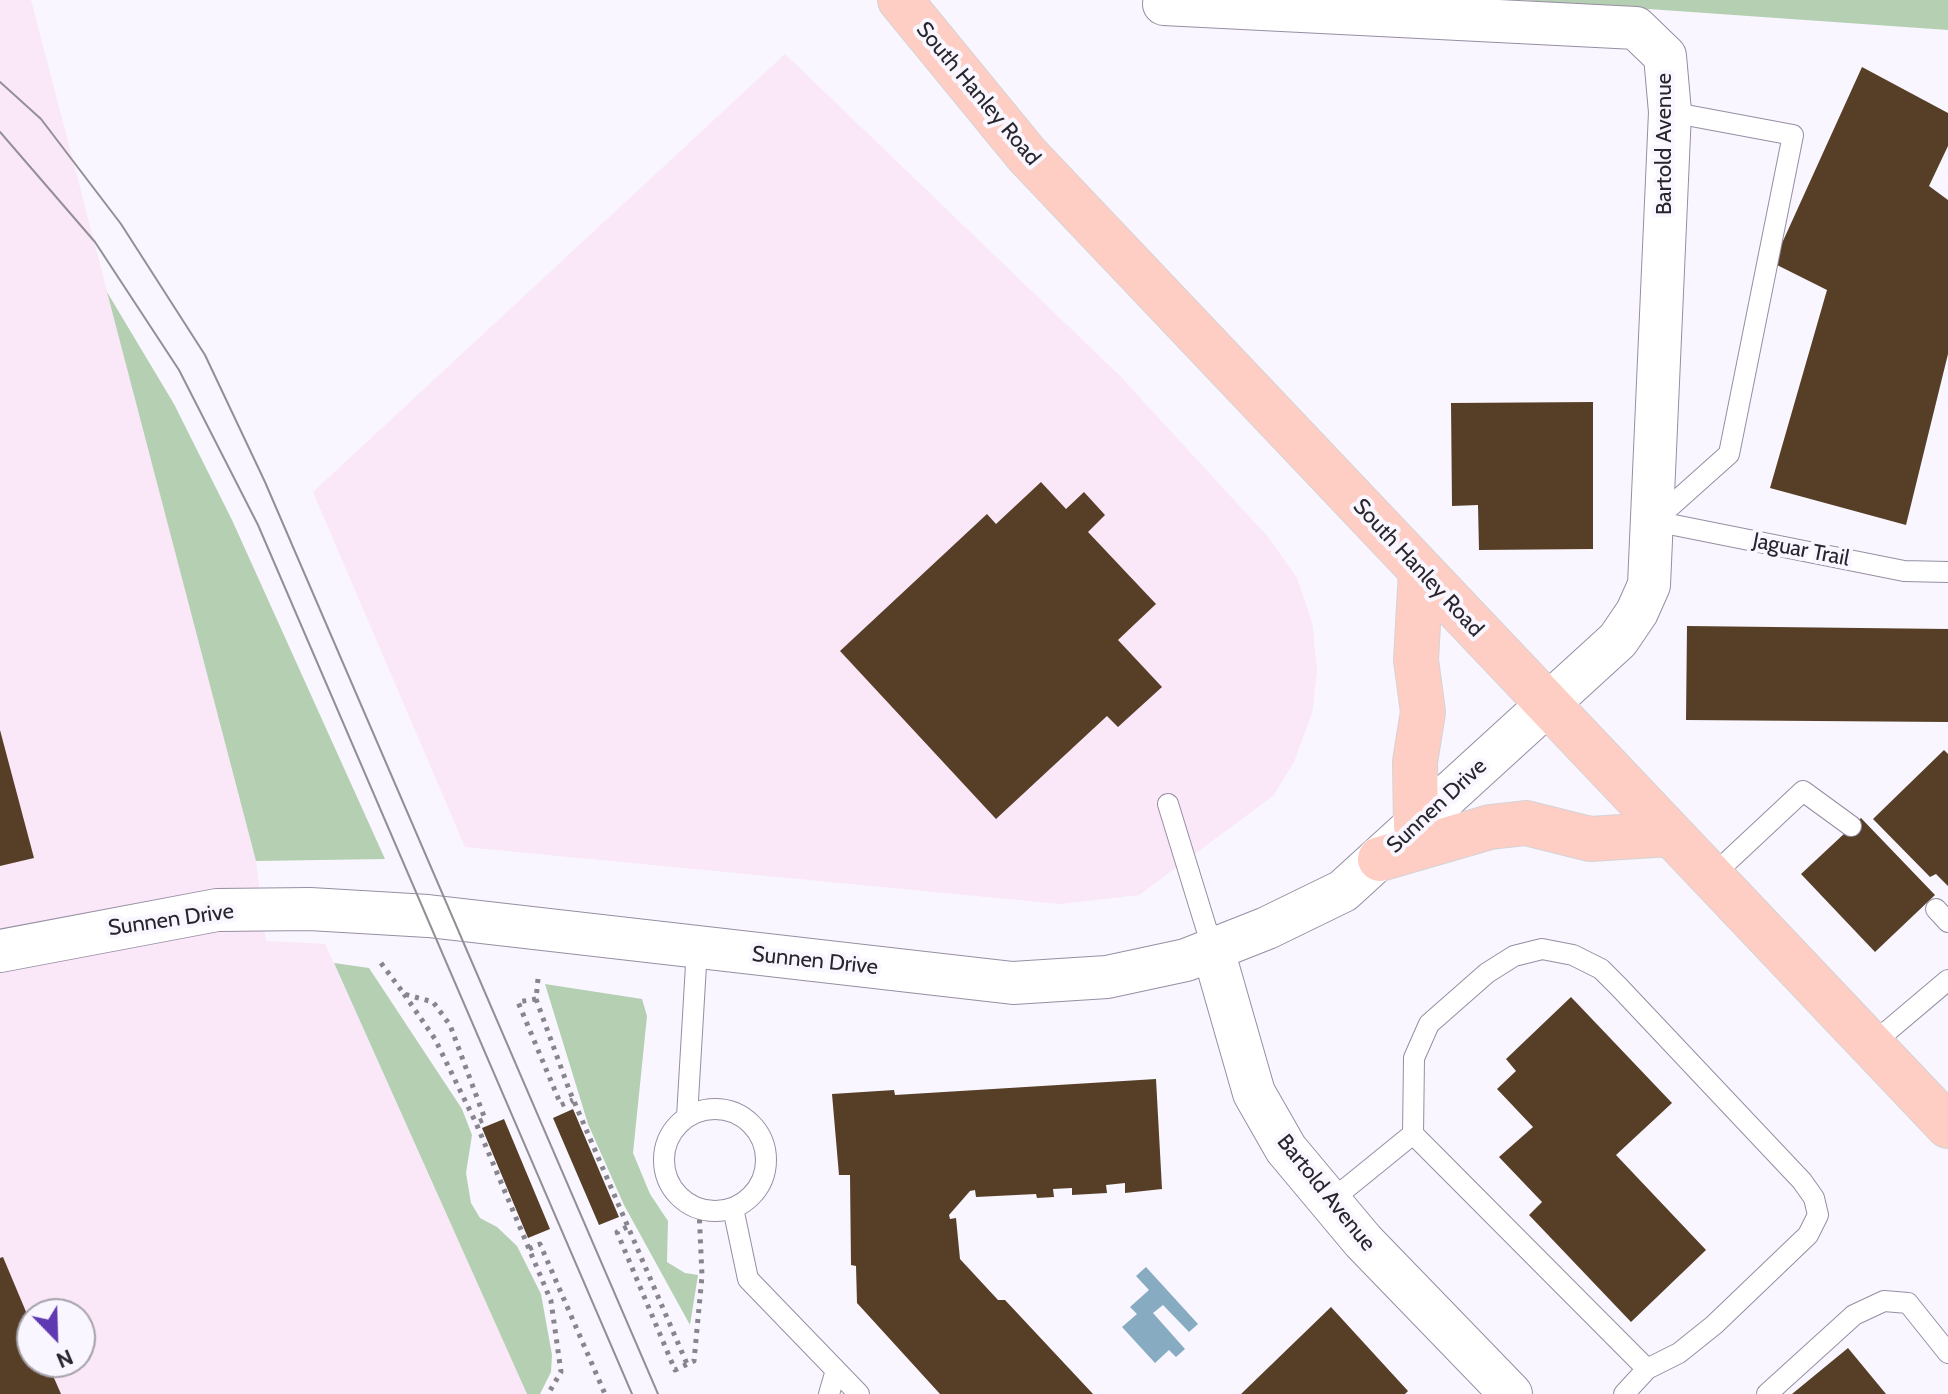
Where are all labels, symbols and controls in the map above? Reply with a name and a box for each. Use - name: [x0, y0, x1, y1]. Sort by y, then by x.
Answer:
- street label: South Hanley Road: [910, 17, 1046, 171]
- street label: Bartold Avenue: [1652, 73, 1678, 215]
- street label: South Hanley Road: [1347, 494, 1489, 642]
- street label: Jaguar Trail: [1750, 528, 1852, 572]
- street label: Sunnen Drive: [1382, 753, 1492, 859]
- street label: Sunnen Drive: [106, 898, 236, 942]
- street label: Sunnen Drive: [751, 941, 879, 981]
- street label: Bartold Avenue: [1271, 1129, 1381, 1257]
- north arrow: [16, 1298, 96, 1378]
- text: N: [52, 1343, 77, 1374]

